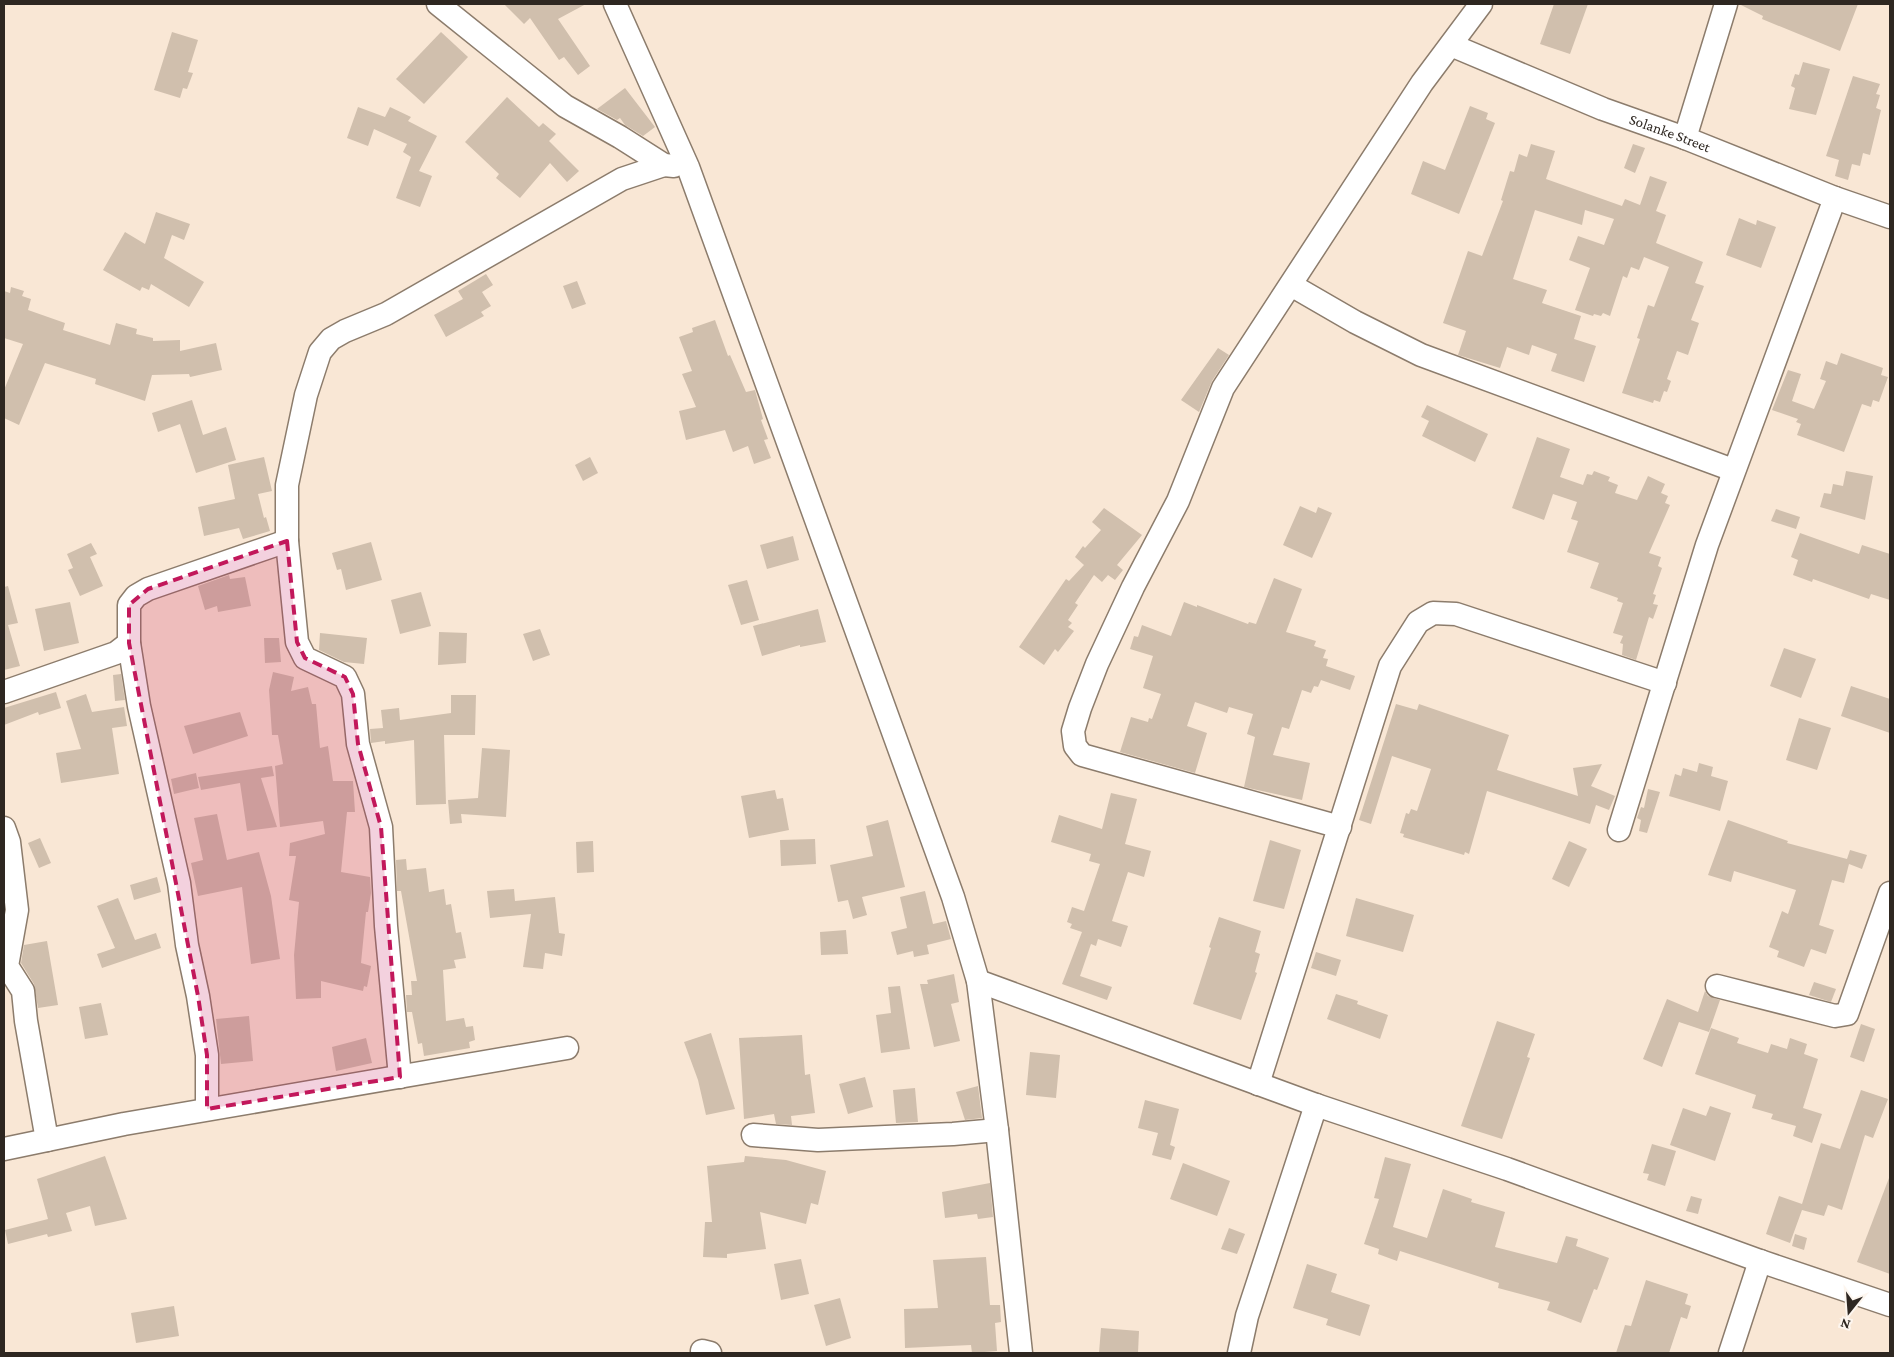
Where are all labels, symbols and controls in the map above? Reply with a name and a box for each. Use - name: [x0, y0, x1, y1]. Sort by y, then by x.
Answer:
- street label: Solanke Street: [1627, 111, 1714, 156]
- north arrow: [1824, 1287, 1874, 1337]
- text: N: [1838, 1315, 1852, 1333]

